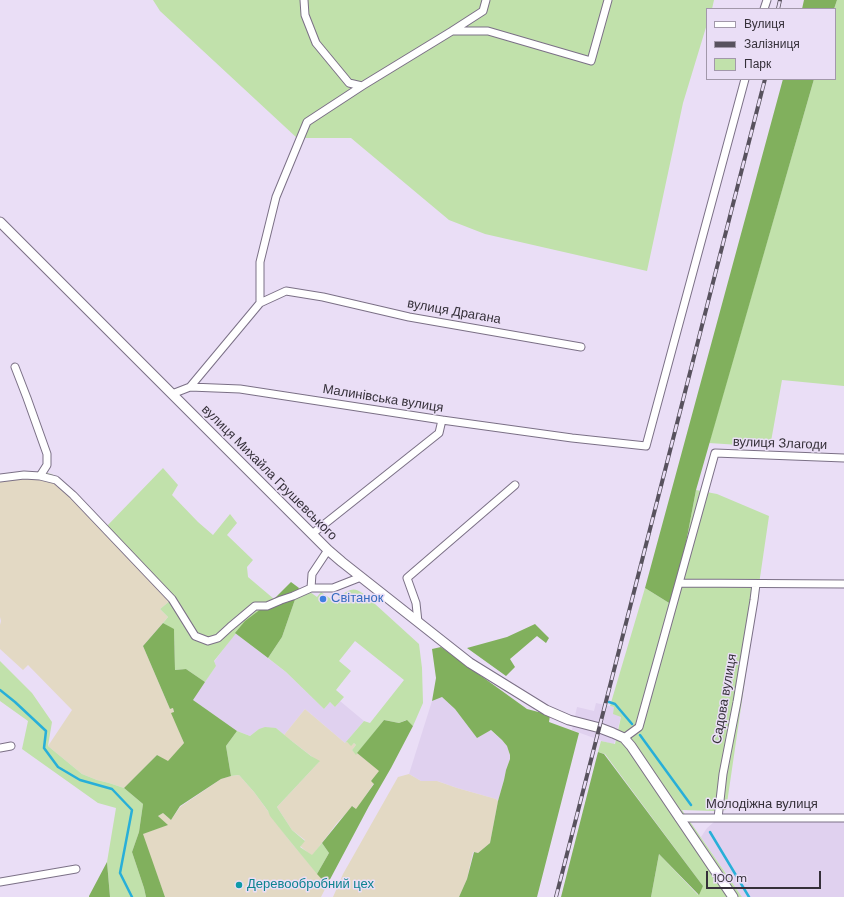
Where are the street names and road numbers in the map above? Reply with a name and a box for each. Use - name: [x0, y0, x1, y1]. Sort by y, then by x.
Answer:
- street label: вулиця Драгана: [406, 296, 502, 328]
- street label: Малинівська вулиця: [322, 382, 444, 416]
- street label: вулиця Михайла Грушевського: [198, 402, 340, 544]
- street label: вулиця Злагоди: [732, 435, 828, 453]
- street label: Садова вулиця: [709, 653, 741, 745]
- street label: Молодіжна вулиця: [706, 797, 818, 813]

